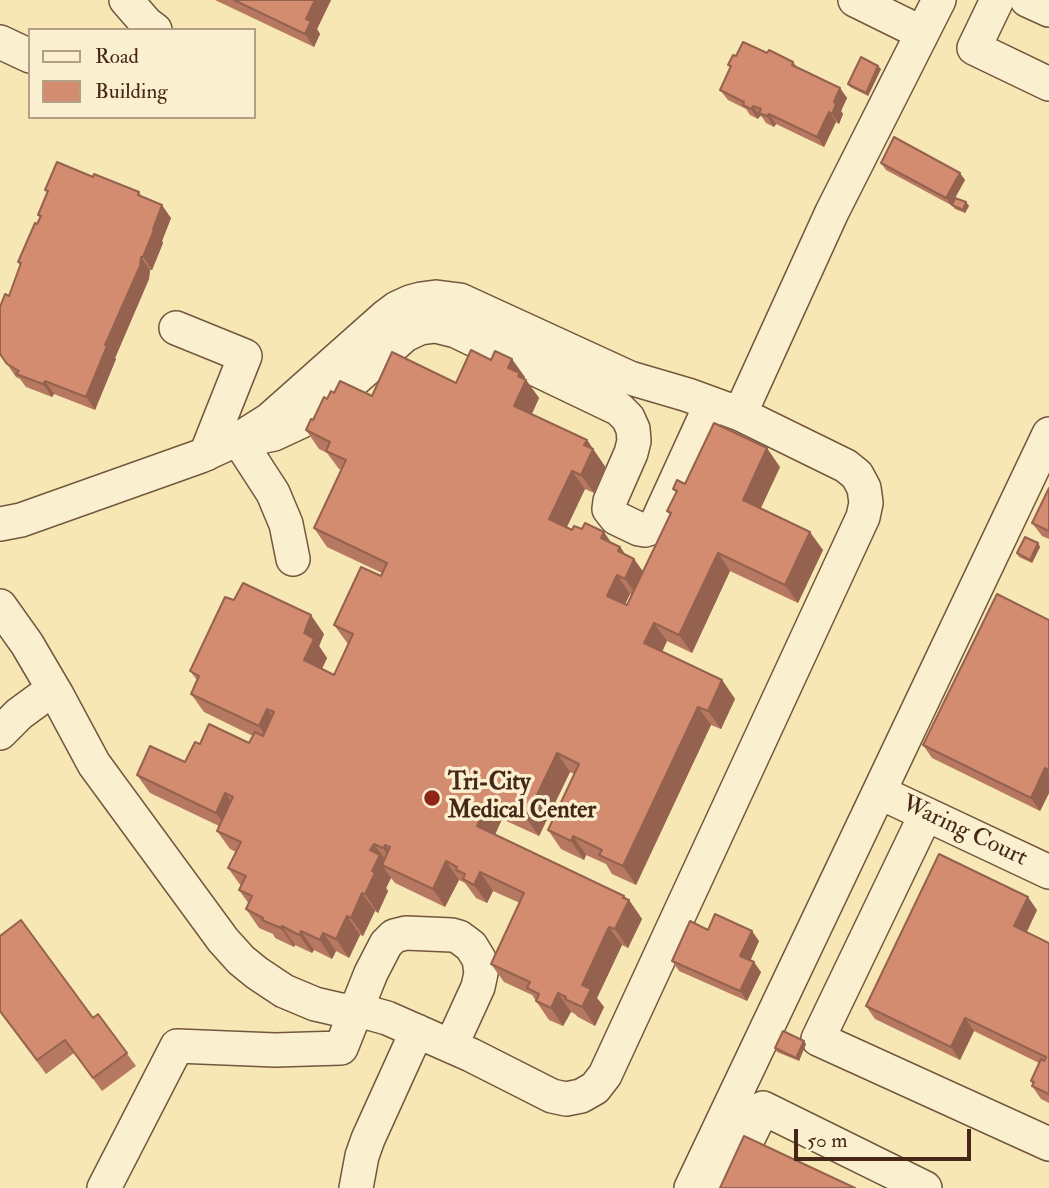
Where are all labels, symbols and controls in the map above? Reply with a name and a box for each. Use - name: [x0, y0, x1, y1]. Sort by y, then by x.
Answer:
- legend: [28, 28, 256, 119]
- text: Road: [95, 43, 139, 70]
- text: Building: [95, 78, 168, 105]
- place label: Tri-City Medical Center: [448, 770, 596, 826]
- marker: Tri-City Medical Center: [422, 788, 442, 808]
- street label: Waring Court: [897, 790, 1031, 874]
- scale bar: [797, 1114, 974, 1158]
- text: 50 m: [807, 1127, 848, 1154]

